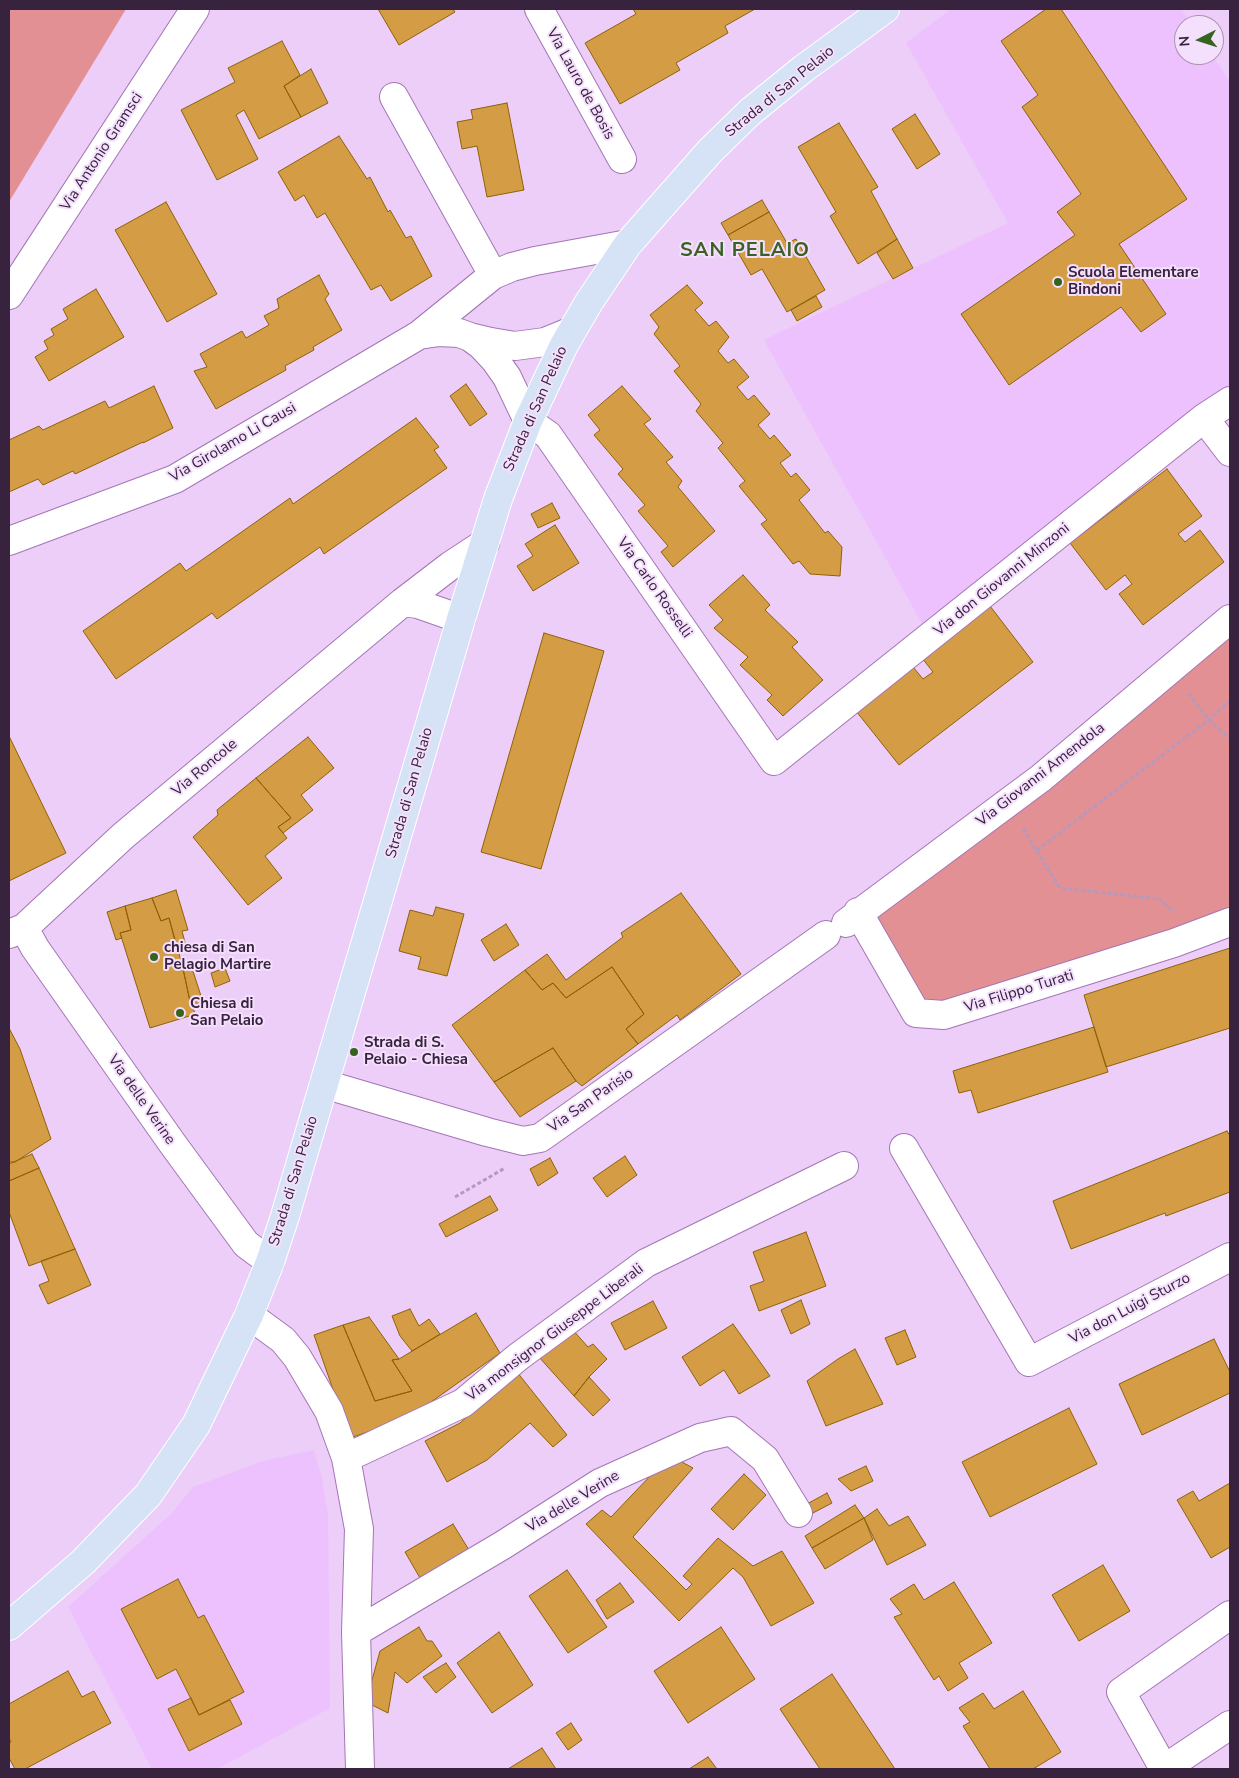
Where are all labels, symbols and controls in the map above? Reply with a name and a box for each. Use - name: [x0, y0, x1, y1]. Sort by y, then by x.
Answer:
- north arrow: [1174, 15, 1224, 65]
- street label: Via Lauro de Bosis: [542, 25, 618, 143]
- text: N: [1175, 35, 1194, 47]
- street label: Strada di San Pelaio: [722, 42, 838, 142]
- street label: Via Antonio Gramsci: [57, 89, 147, 215]
- district label: SAN PELAIO: [679, 239, 811, 263]
- place label: Scuola Elementare Bindoni: [1068, 264, 1199, 299]
- marker: Scuola Elementare Bindoni: [1052, 276, 1064, 288]
- street label: Strada di San Pelaio: [500, 344, 572, 474]
- street label: Via Girolamo Li Causi: [166, 399, 300, 487]
- street label: Via don Giovanni Minzoni: [930, 520, 1074, 640]
- street label: Via Carlo Rosselli: [613, 534, 695, 642]
- street label: Via Giovanni Amendola: [973, 719, 1109, 831]
- street label: Strada di San Pelaio: [383, 726, 437, 860]
- street label: Via Roncole: [169, 735, 241, 801]
- place label: chiesa di San Pelagio Martire: [164, 939, 271, 974]
- marker: chiesa di San Pelagio Martire: [148, 951, 160, 963]
- street label: Via Filippo Turati: [962, 967, 1076, 1017]
- place label: Chiesa di San Pelaio: [190, 995, 263, 1030]
- marker: Chiesa di San Pelaio: [174, 1007, 186, 1019]
- place label: Strada di S. Pelaio - Chiesa: [364, 1034, 468, 1069]
- marker: Strada di S. Pelaio - Chiesa: [348, 1046, 360, 1058]
- street label: Via delle Verine: [103, 1052, 179, 1148]
- street label: Via San Parisio: [545, 1065, 637, 1137]
- street label: Strada di San Pelaio: [266, 1114, 322, 1248]
- street label: Via monsignor Giuseppe Liberali: [463, 1260, 647, 1406]
- street label: Via don Luigi Sturzo: [1066, 1269, 1194, 1349]
- street label: Via delle Verine: [523, 1467, 623, 1537]

